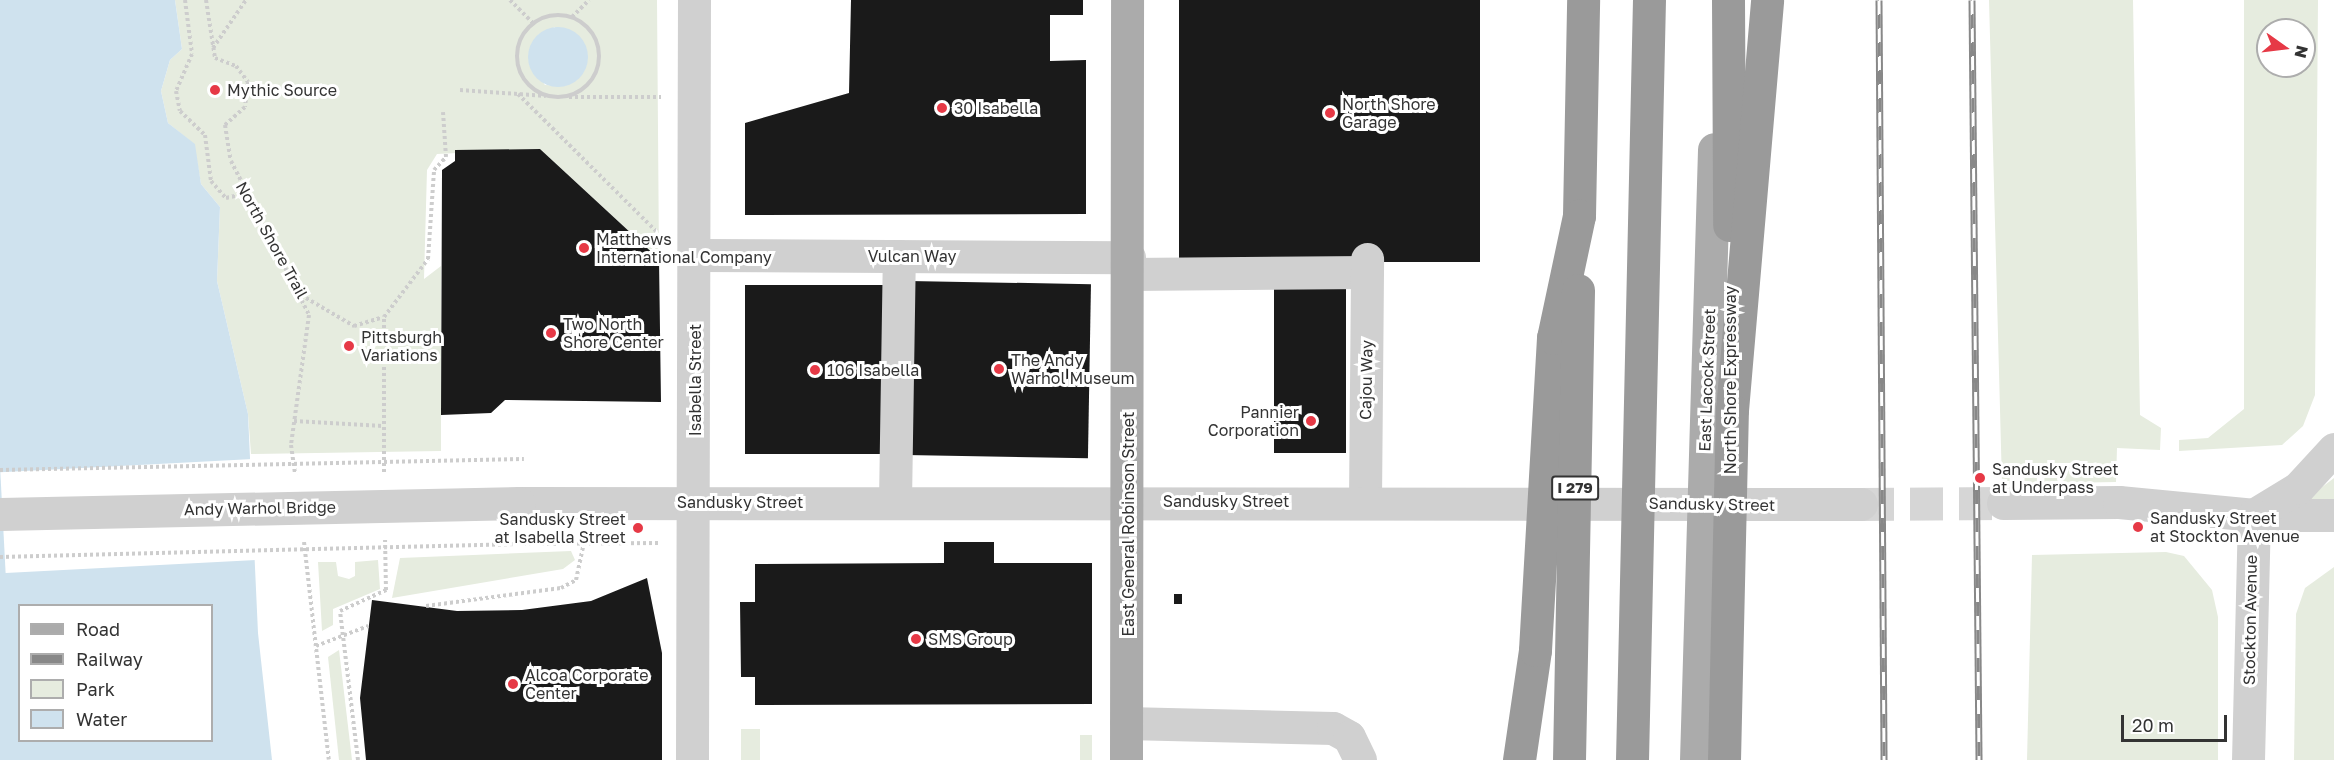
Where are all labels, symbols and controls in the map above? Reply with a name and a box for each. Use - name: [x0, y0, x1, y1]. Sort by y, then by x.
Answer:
- north arrow: [2256, 18, 2316, 78]
- text: N: [2290, 44, 2313, 60]
- place label: Mythic Source: [227, 80, 337, 100]
- marker: Mythic Source: [208, 83, 222, 97]
- place label: North Shore Garage: [1342, 94, 1436, 132]
- place label: 30 Isabella: [954, 98, 1038, 118]
- marker: 30 Isabella: [935, 101, 949, 115]
- marker: North Shore Garage: [1323, 106, 1337, 120]
- street label: North Shore Trail: [232, 178, 312, 302]
- place label: Matthews International Company: [596, 229, 772, 267]
- marker: Matthews International Company: [577, 241, 591, 255]
- street label: Vulcan Way: [868, 246, 956, 266]
- street label: North Shore Expressway: [1720, 286, 1740, 474]
- street label: East Lacock Street: [1695, 308, 1719, 452]
- place label: Two North Shore Center: [563, 314, 664, 352]
- street label: Isabella Street: [685, 324, 705, 436]
- marker: Two North Shore Center: [544, 326, 558, 340]
- place label: Pittsburgh Variations: [361, 327, 442, 365]
- marker: Pittsburgh Variations: [342, 339, 356, 353]
- street label: Cajou Way: [1356, 340, 1376, 420]
- place label: The Andy Warhol Museum: [1011, 350, 1135, 388]
- place label: 106 Isabella: [827, 360, 919, 380]
- marker: The Andy Warhol Museum: [992, 362, 1006, 376]
- marker: 106 Isabella: [808, 363, 822, 377]
- place label: Pannier Corporation: [1208, 402, 1299, 440]
- street label: East General Robinson Street: [1118, 411, 1138, 637]
- marker: Pannier Corporation: [1304, 414, 1318, 428]
- place label: Sandusky Street at Underpass: [1992, 459, 2119, 497]
- marker: Sandusky Street at Underpass: [1973, 471, 1987, 485]
- road number: I 279: [1551, 476, 1599, 500]
- street label: Sandusky Street: [1163, 491, 1289, 511]
- street label: Sandusky Street: [677, 492, 803, 512]
- street label: Sandusky Street: [1649, 493, 1775, 515]
- street label: Andy Warhol Bridge: [184, 497, 336, 519]
- place label: Sandusky Street at Stockton Avenue: [2150, 508, 2300, 546]
- place label: Sandusky Street at Isabella Street: [494, 509, 626, 547]
- marker: Sandusky Street at Stockton Avenue: [2131, 520, 2145, 534]
- marker: Sandusky Street at Isabella Street: [631, 521, 645, 535]
- street label: Stockton Avenue: [2239, 555, 2261, 685]
- legend: [18, 604, 213, 742]
- text: Road: [76, 618, 120, 640]
- place label: SMS Group: [928, 629, 1013, 649]
- marker: SMS Group: [909, 632, 923, 646]
- text: Railway: [76, 648, 143, 670]
- place label: Alcoa Corporate Center: [525, 665, 649, 703]
- marker: Alcoa Corporate Center: [506, 677, 520, 691]
- text: Park: [76, 678, 115, 700]
- scale bar: [2124, 703, 2230, 741]
- text: Water: [76, 708, 127, 730]
- text: 20 m: [2132, 714, 2174, 736]

